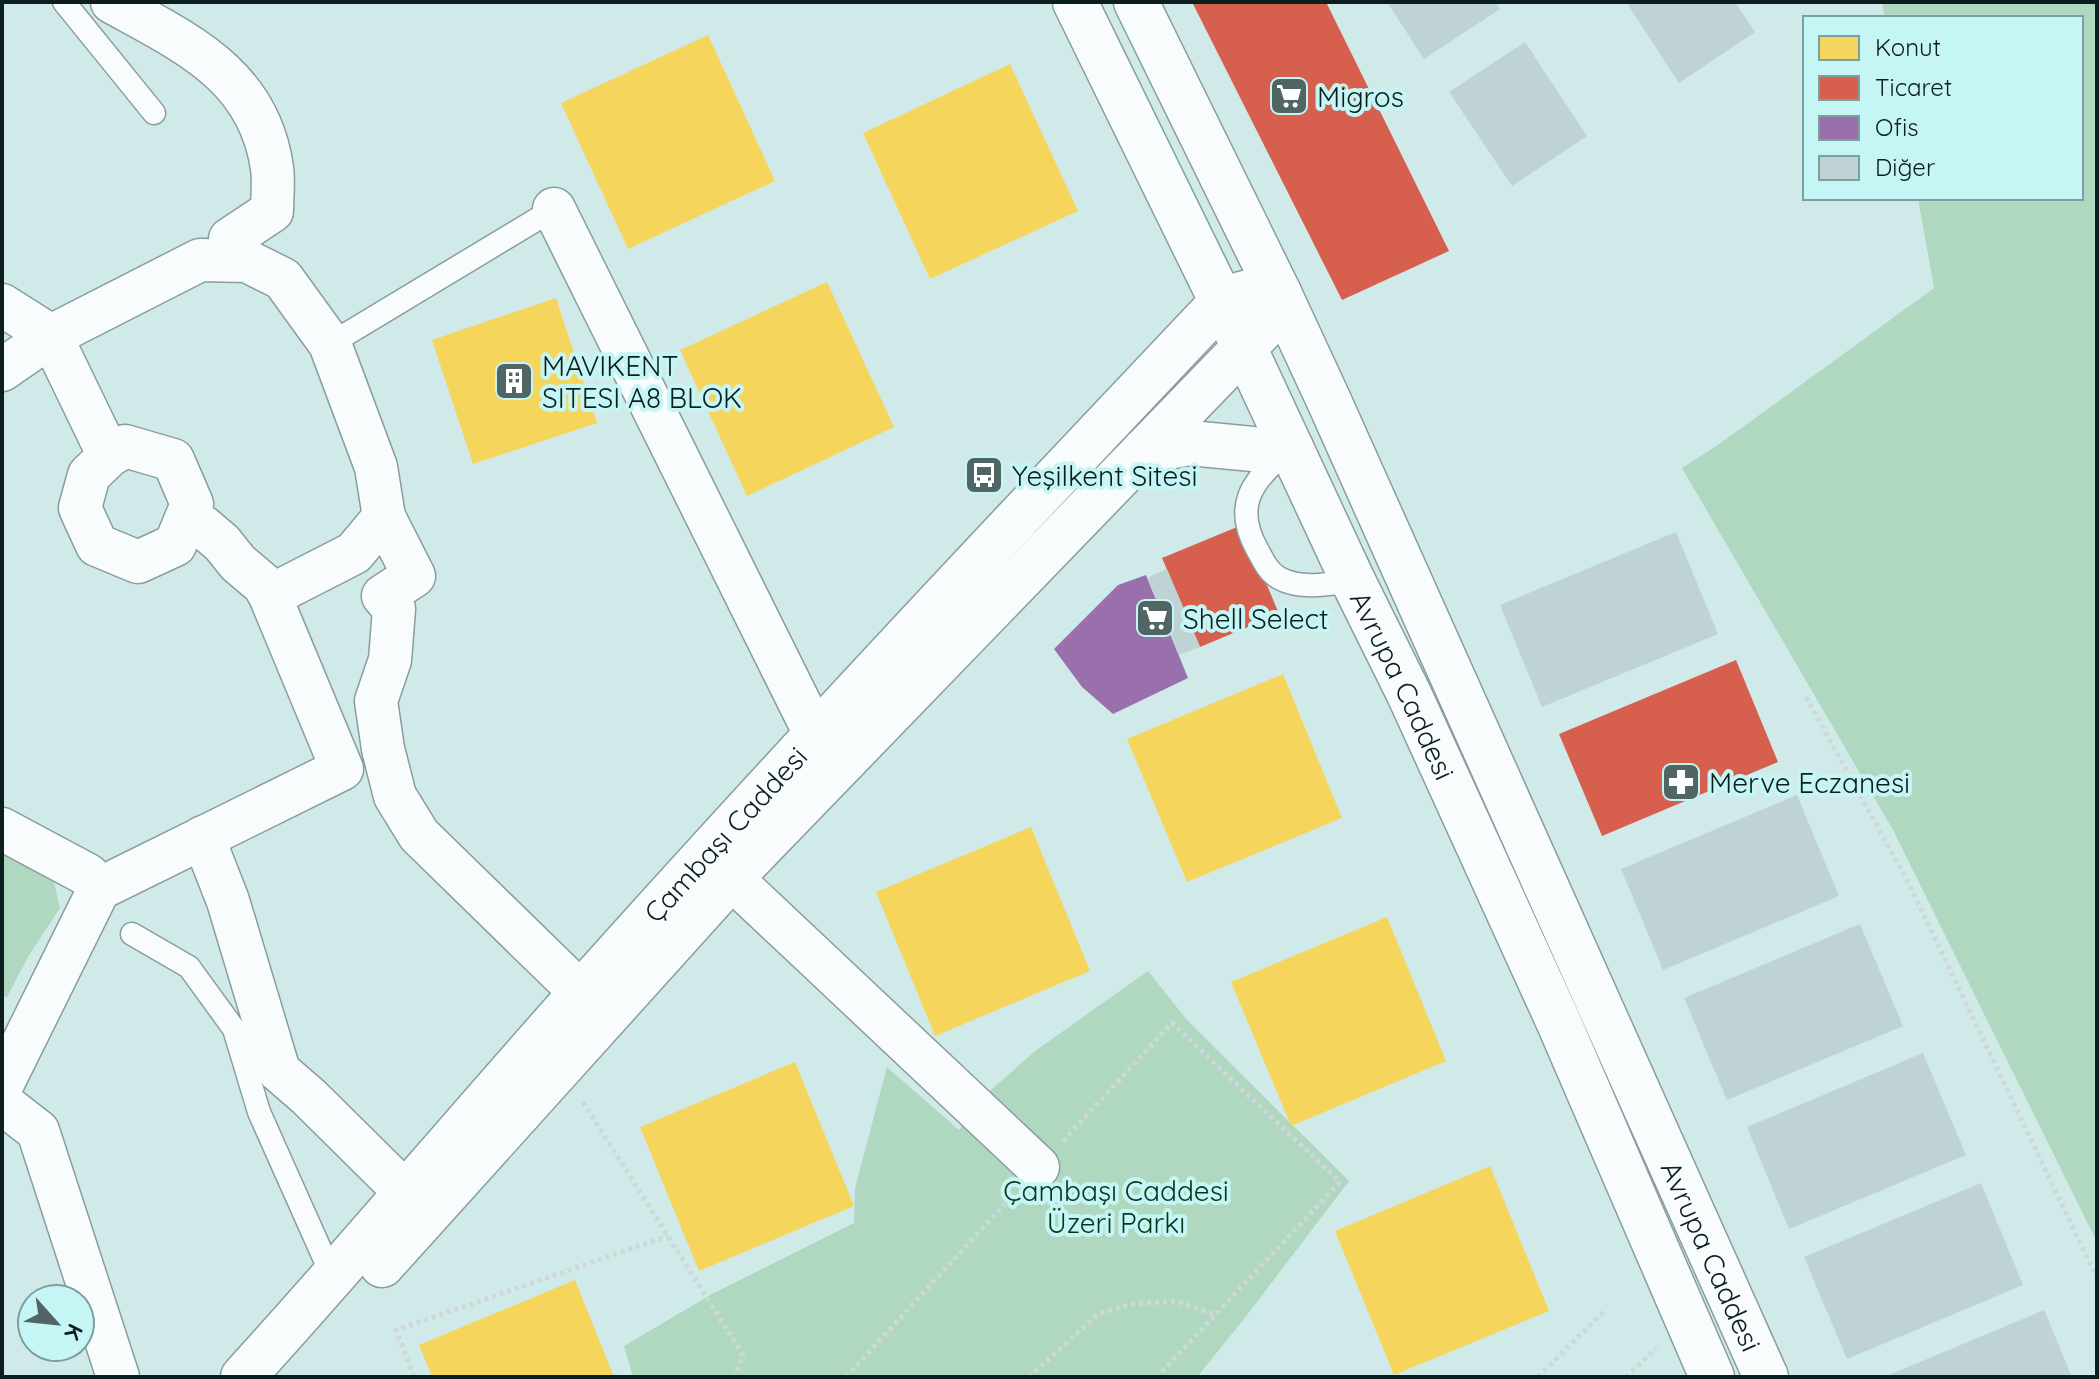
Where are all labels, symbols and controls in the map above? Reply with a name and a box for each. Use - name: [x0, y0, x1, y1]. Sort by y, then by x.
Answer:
- legend: [1803, 16, 2083, 200]
- text: Konut: [1875, 32, 1941, 62]
- text: Ticaret: [1875, 72, 1952, 102]
- supermarket icon: Migros: [1268, 75, 1310, 117]
- place label: Migros: [1317, 79, 1404, 114]
- text: Ofis: [1875, 112, 1918, 142]
- text: Diğer: [1875, 152, 1935, 182]
- place label: MAVIKENT SITESI A8 BLOK: [542, 348, 742, 415]
- building icon: MAVIKENT SITESI A8 BLOK: [493, 360, 535, 402]
- bus stop icon: Yeşilkent Sitesi: [963, 454, 1005, 496]
- place label: Yeşilkent Sitesi: [1012, 458, 1197, 493]
- street label: Avrupa Caddesi: [1343, 585, 1463, 785]
- supermarket icon: Shell Select: [1134, 597, 1176, 639]
- place label: Shell Select: [1183, 601, 1329, 636]
- street label: Çambaşı Caddesi: [636, 739, 814, 929]
- pharmacy icon: Merve Eczanesi: [1660, 761, 1702, 803]
- place label: Merve Eczanesi: [1709, 765, 1910, 800]
- street label: Avrupa Caddesi: [1654, 1155, 1770, 1357]
- park label: Çambaşı Caddesi Üzeri Parkı: [1003, 1173, 1229, 1240]
- north arrow: [16, 1283, 96, 1363]
- text: K: [58, 1319, 90, 1345]

